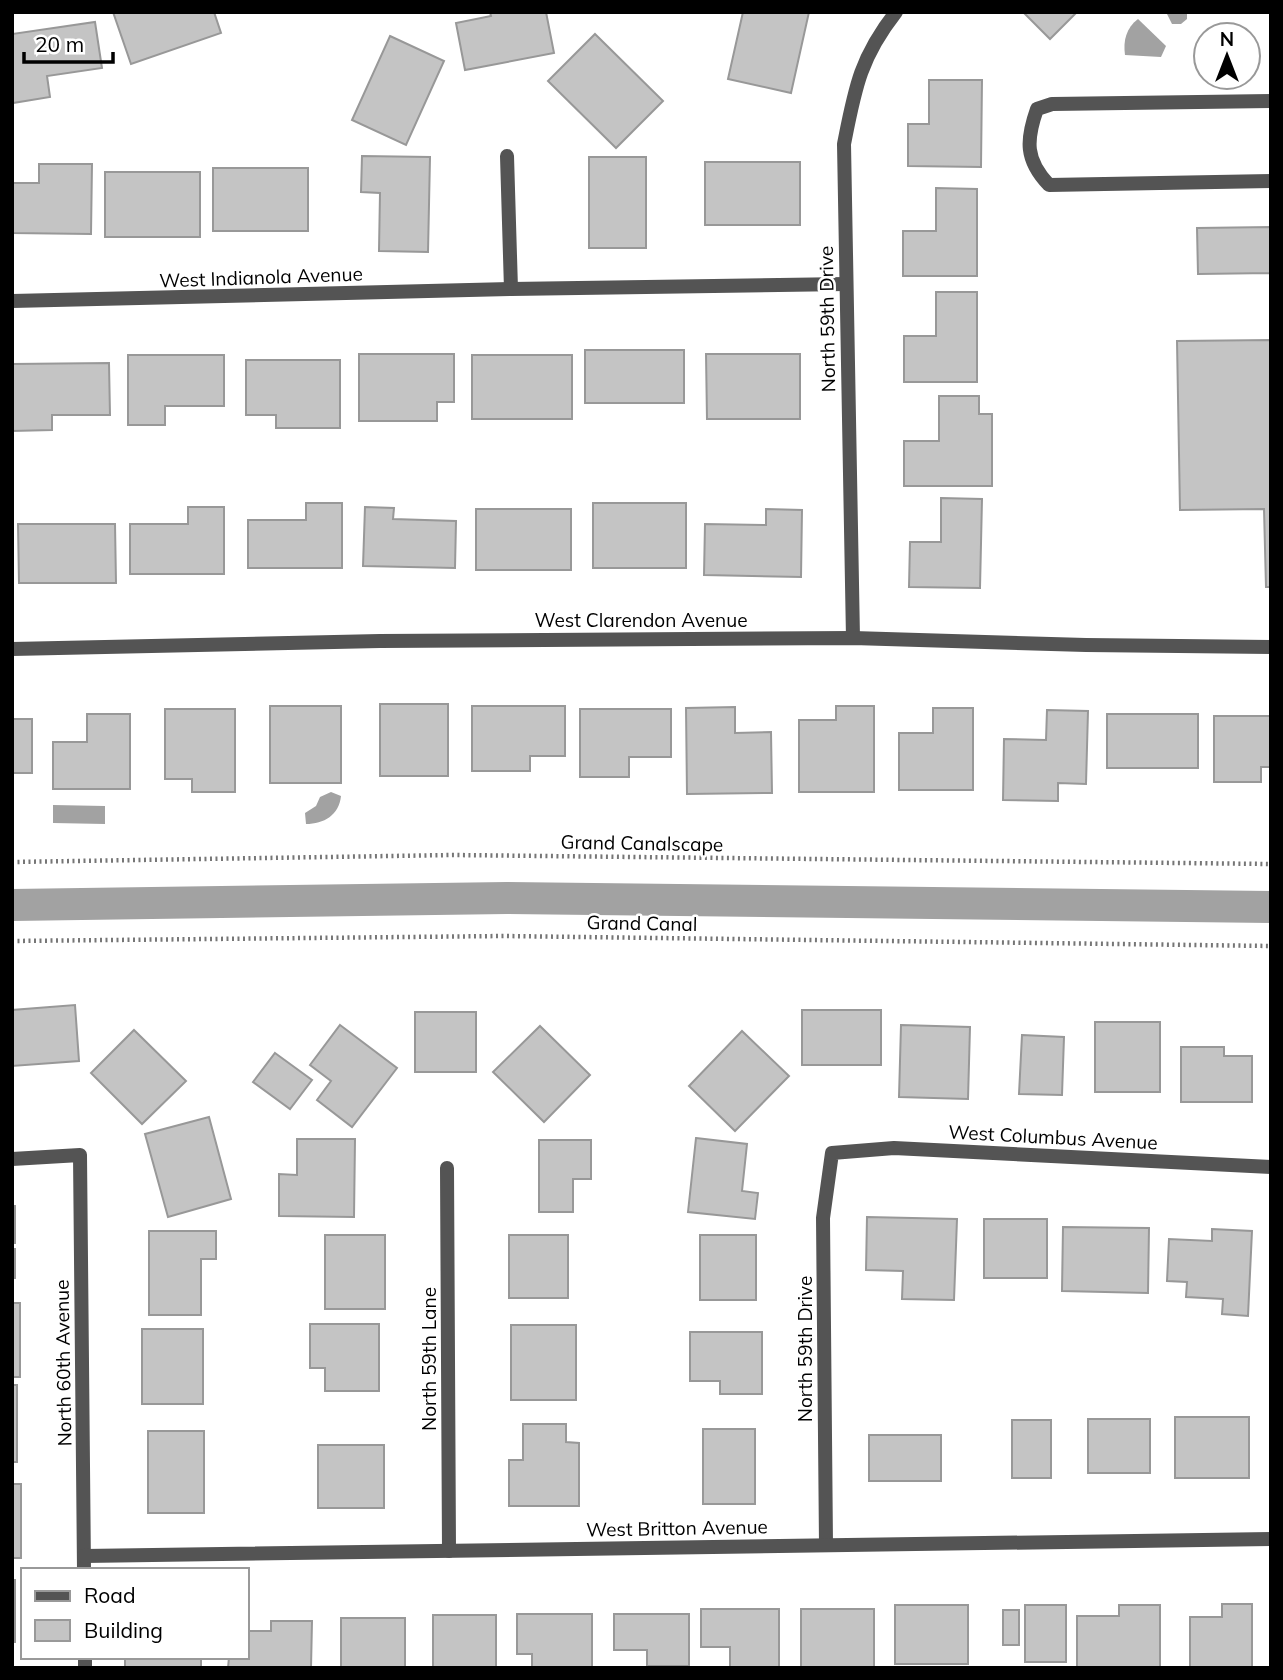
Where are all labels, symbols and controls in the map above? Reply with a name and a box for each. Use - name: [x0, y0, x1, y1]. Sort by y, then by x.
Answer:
- scale bar: [24, 21, 114, 65]
- north arrow: [1192, 21, 1262, 91]
- text: N: [1220, 27, 1234, 51]
- text: 20 m: [35, 31, 84, 57]
- street label: North 59th Drive: [814, 245, 840, 393]
- street label: West Indianola Avenue: [159, 261, 363, 293]
- street label: West Clarendon Avenue: [535, 608, 747, 632]
- street label: Grand Canalscape: [560, 830, 724, 856]
- street label: Grand Canal: [586, 910, 698, 936]
- street label: West Columbus Avenue: [948, 1120, 1158, 1154]
- street label: North 59th Drive: [793, 1276, 817, 1422]
- street label: North 60th Avenue: [50, 1279, 76, 1447]
- street label: North 59th Lane: [417, 1287, 441, 1431]
- street label: West Britton Avenue: [586, 1514, 768, 1542]
- legend: [21, 1568, 248, 1659]
- text: Road: [84, 1582, 135, 1608]
- text: Building: [84, 1617, 163, 1643]

